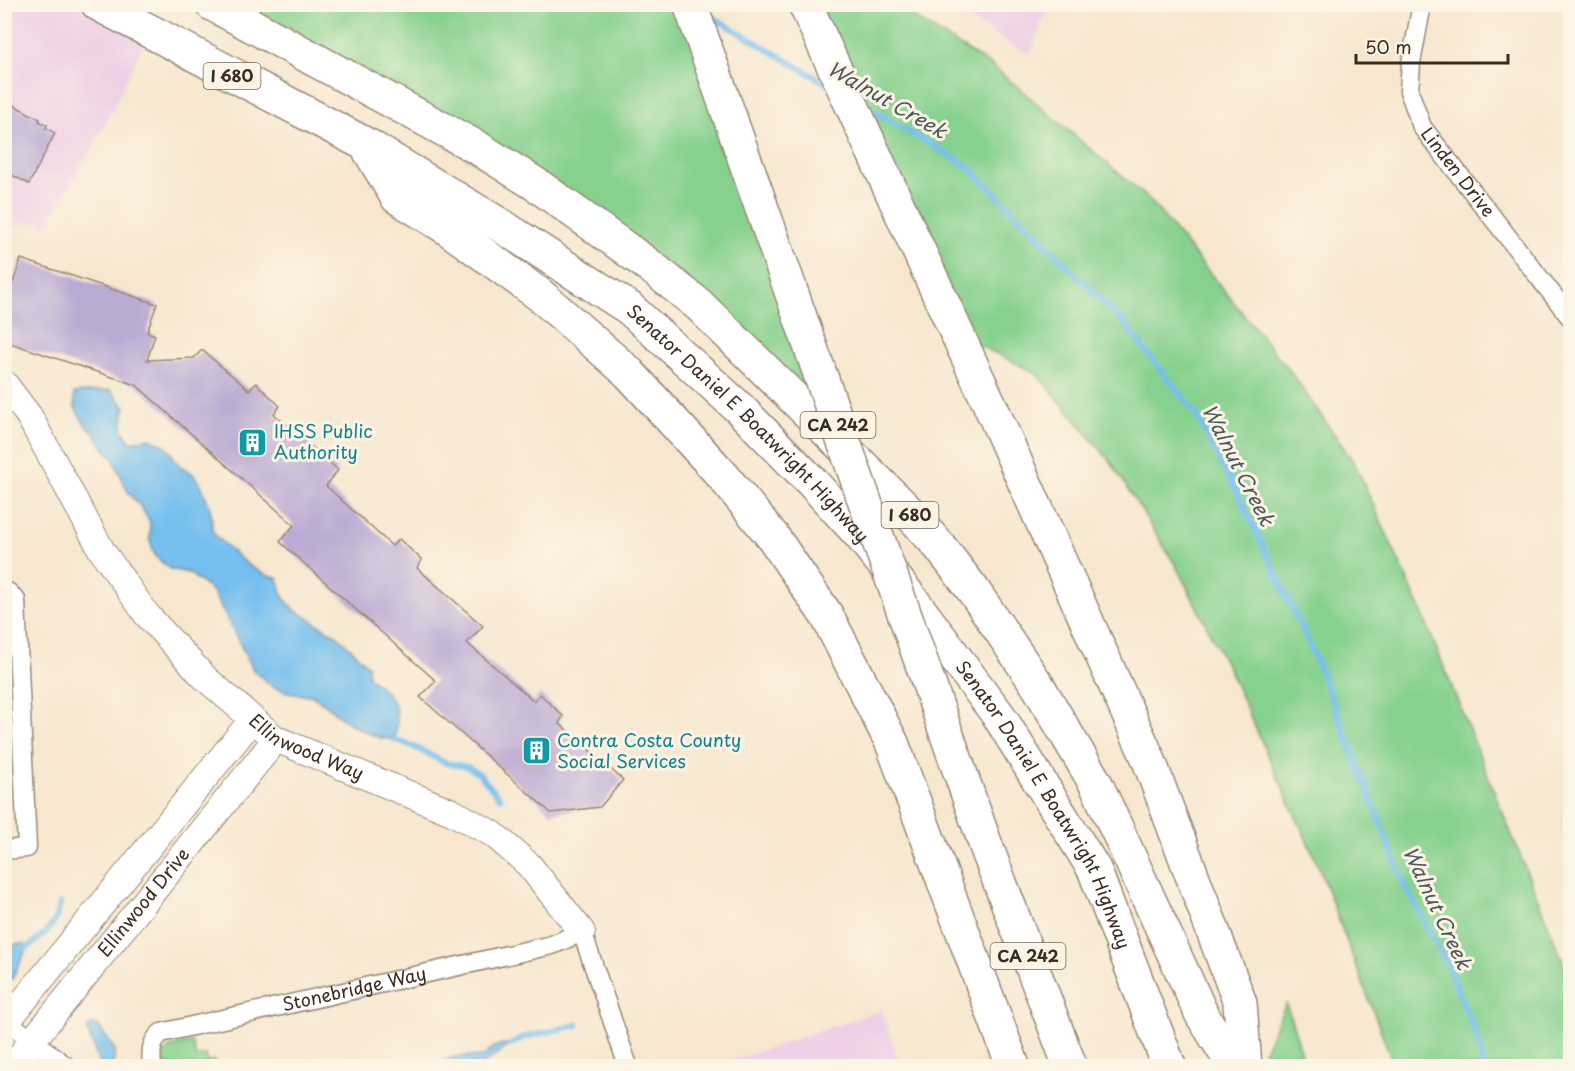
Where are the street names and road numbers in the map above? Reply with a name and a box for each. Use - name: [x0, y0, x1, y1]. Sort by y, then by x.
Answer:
- road number: I 680: [204, 63, 260, 89]
- street label: Linden Drive: [1415, 121, 1502, 222]
- street label: Senator Daniel E Boatwright Highway: [621, 297, 876, 548]
- road number: CA 242: [800, 412, 876, 438]
- road number: I 680: [882, 502, 938, 528]
- street label: Senator Daniel E Boatwright Highway: [950, 654, 1138, 952]
- street label: Ellinwood Way: [244, 706, 368, 786]
- street label: Ellinwood Drive: [90, 841, 195, 962]
- road number: CA 242: [990, 943, 1066, 969]
- street label: Stonebridge Way: [279, 959, 429, 1017]

